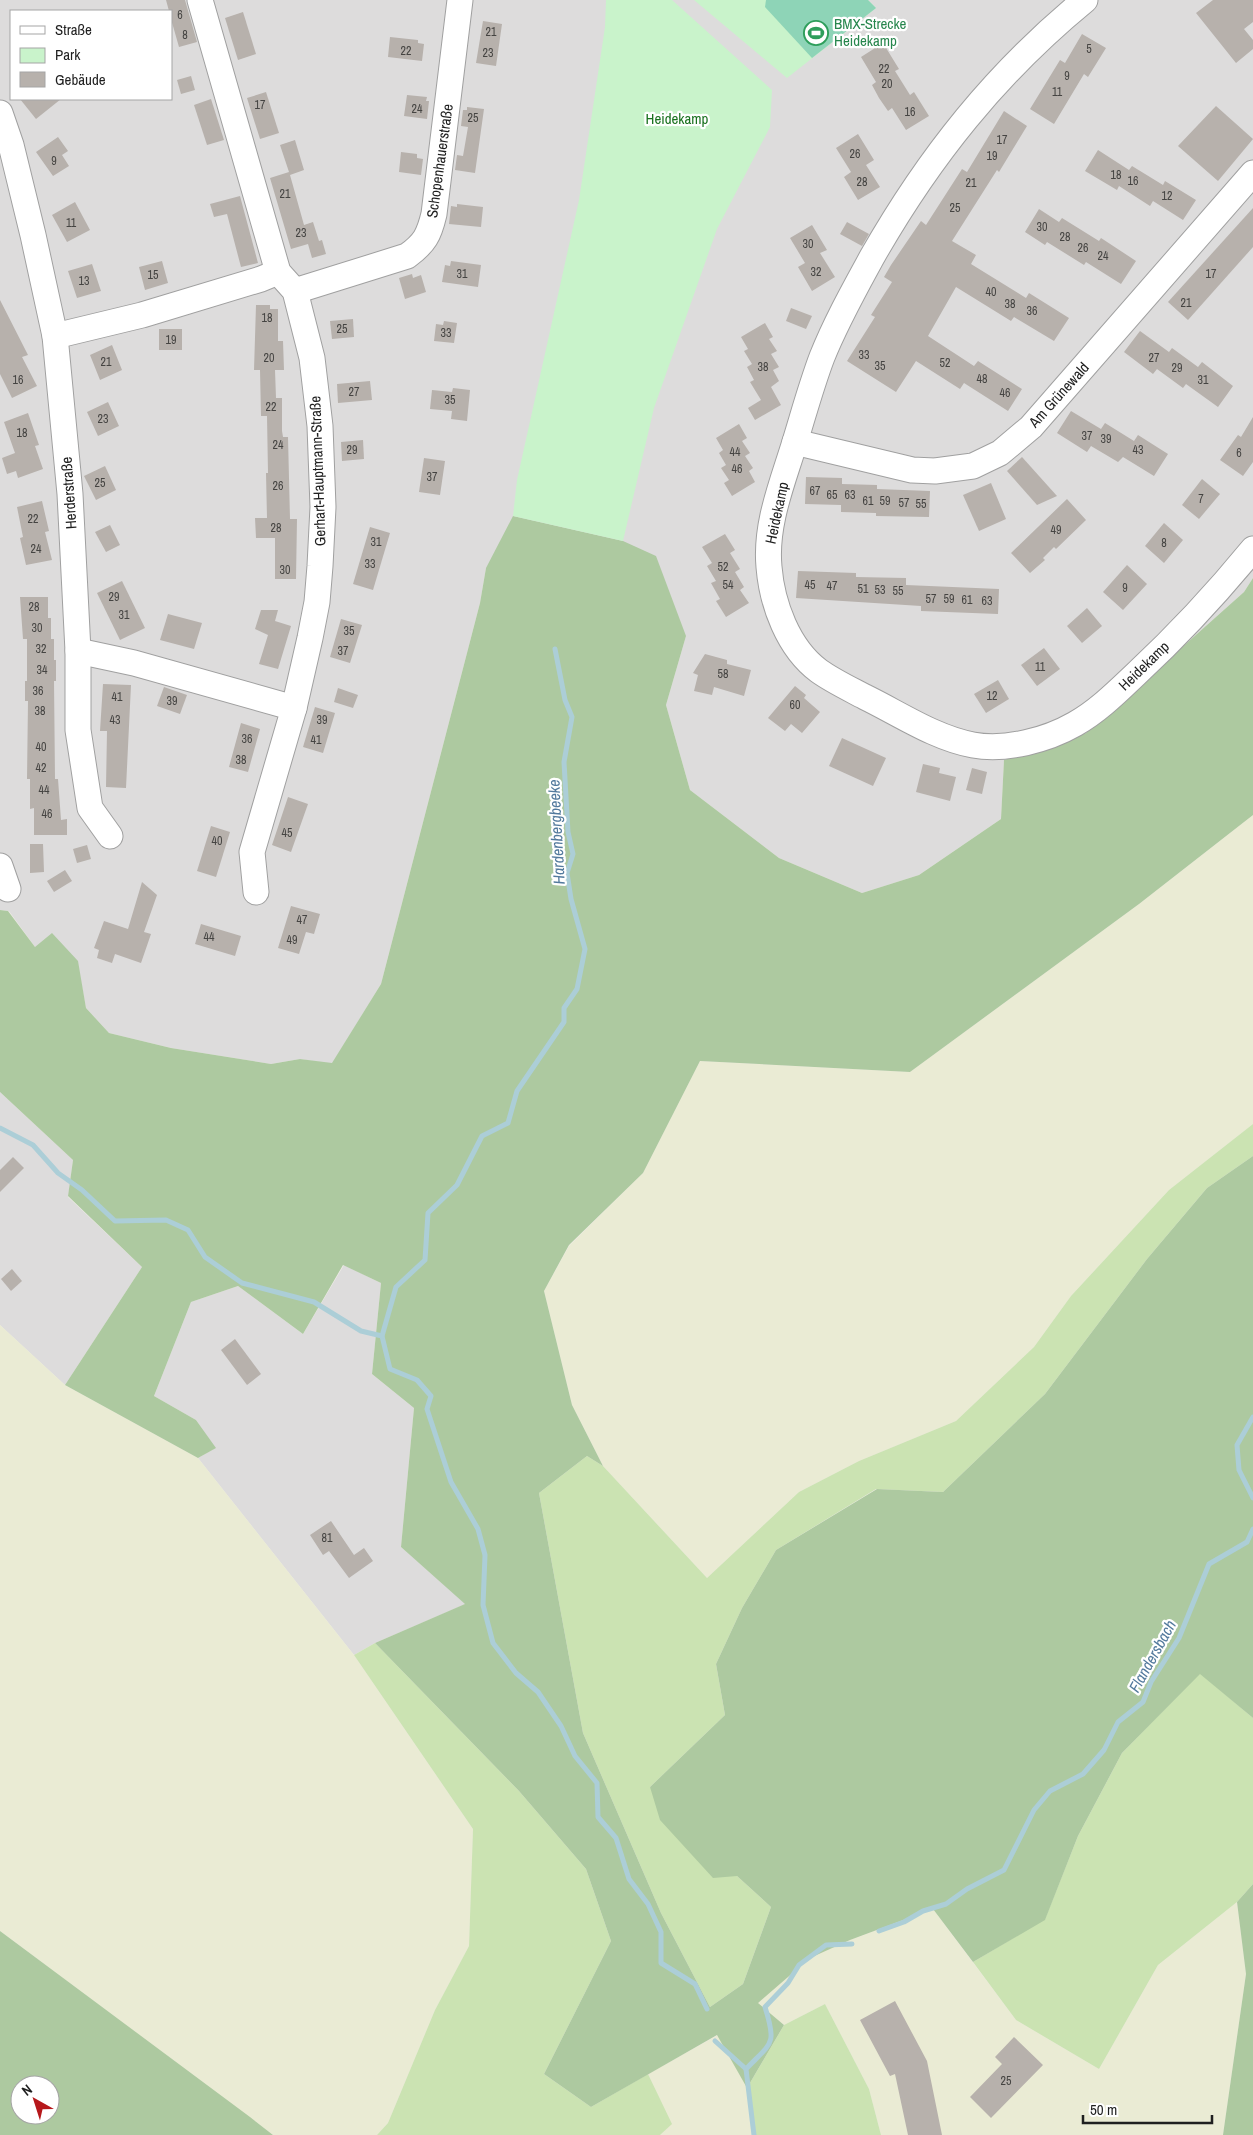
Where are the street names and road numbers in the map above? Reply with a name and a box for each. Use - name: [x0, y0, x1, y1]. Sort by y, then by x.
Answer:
- street label: Schopenhauerstraße: [421, 102, 458, 219]
- street label: Am Grünewald: [1023, 357, 1094, 433]
- street label: Gerhart-Hauptmann-Straße: [304, 395, 331, 547]
- street label: Herderstraße: [55, 456, 82, 530]
- street label: Heidekamp: [760, 480, 793, 546]
- street label: Heidekamp: [1114, 636, 1174, 695]

